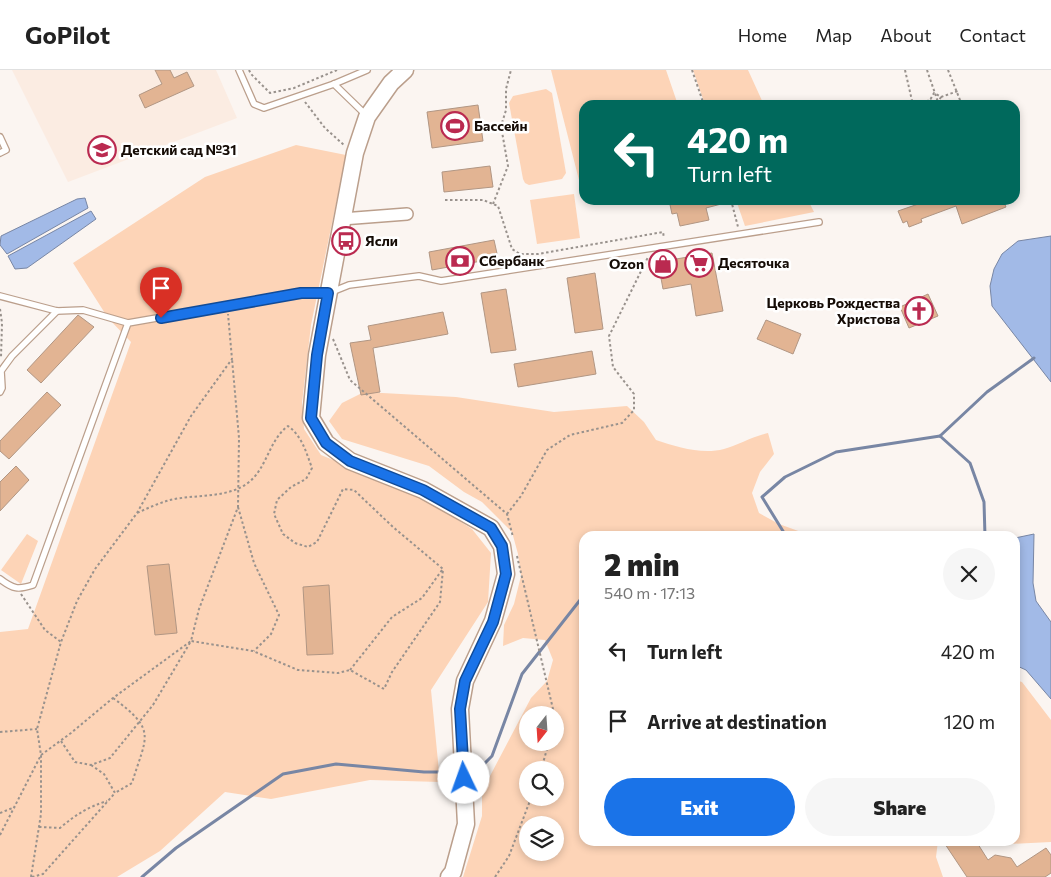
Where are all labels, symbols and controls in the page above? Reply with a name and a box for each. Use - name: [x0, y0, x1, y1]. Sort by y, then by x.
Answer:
- text: GoPilot: [25, 20, 110, 49]
- text: Home: [738, 24, 787, 46]
- text: Map: [815, 24, 852, 46]
- text: About: [880, 24, 932, 46]
- text: Contact: [960, 24, 1026, 46]
- sports icon: Бассейн: [440, 111, 470, 141]
- place label: Бассейн: [474, 117, 528, 134]
- text: 420 m: [687, 117, 788, 160]
- icon: left: [604, 120, 669, 185]
- school or university icon: Детский сад №31: [87, 135, 117, 165]
- place label: Детский сад №31: [121, 141, 237, 158]
- text: Turn left: [687, 160, 772, 187]
- bus stop icon: Ясли: [331, 226, 361, 256]
- place label: Ясли: [365, 232, 398, 249]
- bank icon: Сбербанк: [445, 246, 475, 276]
- supermarket icon: Десяточка: [684, 248, 714, 278]
- shop icon: Ozon: [648, 249, 678, 279]
- place label: Сбербанк: [479, 252, 544, 269]
- place label: Десяточка: [718, 254, 789, 271]
- place label: Ozon: [609, 255, 644, 272]
- pin: [140, 267, 182, 318]
- icon: arrive: [147, 274, 175, 302]
- place label: Церковь Рождества Христова: [766, 294, 900, 327]
- church icon: Церковь Рождества Христова: [904, 296, 934, 326]
- text: 2 min: [604, 545, 679, 582]
- button: close: [943, 548, 995, 600]
- text: 540 m · 17:13: [604, 583, 695, 602]
- icon: left: [604, 637, 632, 665]
- text: Turn left: [647, 640, 722, 663]
- text: 420 m: [941, 640, 995, 663]
- north arrow: [519, 706, 564, 751]
- map controls: [519, 706, 564, 861]
- icon: arrive: [604, 707, 632, 735]
- text: Arrive at destination: [647, 710, 827, 733]
- text: 120 m: [944, 710, 995, 733]
- position arrow: [437, 751, 489, 803]
- button: search: [519, 761, 564, 806]
- button: Exit: [604, 778, 795, 836]
- button: Share: [805, 778, 995, 836]
- button: layers: [519, 816, 564, 861]

